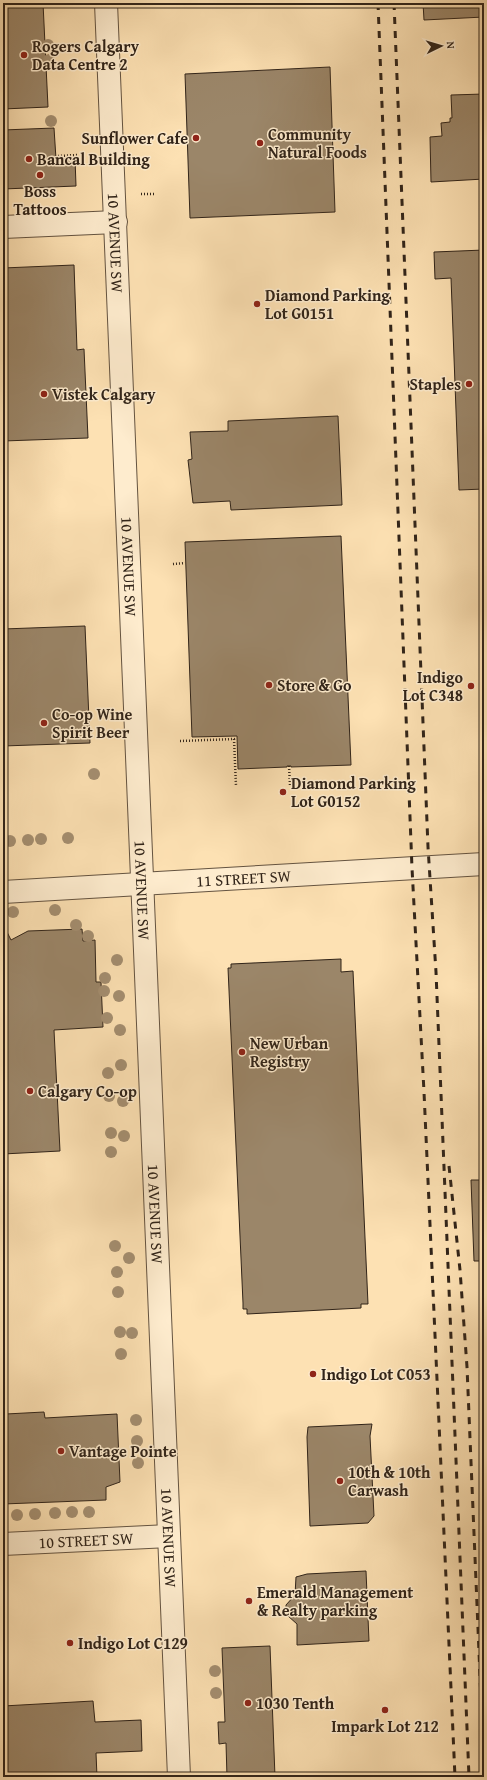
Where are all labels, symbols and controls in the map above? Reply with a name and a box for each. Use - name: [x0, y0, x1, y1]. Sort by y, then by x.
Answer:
- north arrow: [421, 26, 461, 66]
- place label: Rogers Calgary Data Centre 2: [32, 34, 140, 76]
- text: N: [443, 41, 459, 50]
- marker: Rogers Calgary Data Centre 2: [19, 50, 29, 60]
- place label: Community Natural Foods: [268, 122, 367, 164]
- place label: Sunflower Cafe: [82, 126, 188, 150]
- marker: Sunflower Cafe: [191, 133, 201, 143]
- marker: Community Natural Foods: [255, 138, 265, 148]
- place label: Bancal Building: [37, 147, 150, 171]
- marker: Bancal Building: [24, 154, 34, 164]
- marker: Boss Tattoos: [35, 170, 45, 180]
- place label: Boss Tattoos: [13, 179, 67, 221]
- street label: 10 AVENUE SW: [102, 192, 130, 294]
- place label: Diamond Parking Lot G0151: [265, 283, 390, 325]
- marker: Diamond Parking Lot G0151: [252, 299, 262, 309]
- place label: Staples: [410, 372, 461, 396]
- marker: Staples: [464, 379, 474, 389]
- place label: Vistek Calgary: [52, 382, 156, 406]
- marker: Vistek Calgary: [39, 389, 49, 399]
- street label: 10 AVENUE SW: [115, 516, 143, 617]
- place label: Indigo Lot C348: [403, 665, 463, 707]
- place label: Store & Go: [277, 673, 352, 697]
- marker: Store & Go: [264, 680, 274, 690]
- marker: Indigo Lot C348: [466, 681, 476, 691]
- place label: Co-op Wine Spirit Beer: [52, 702, 133, 744]
- marker: Co-op Wine Spirit Beer: [39, 718, 49, 728]
- place label: Diamond Parking Lot G0152: [291, 771, 416, 813]
- marker: Diamond Parking Lot G0152: [278, 787, 288, 797]
- street label: 10 AVENUE SW: [128, 840, 157, 941]
- street label: 11 STREET SW: [195, 863, 292, 893]
- place label: New Urban Registry: [250, 1031, 329, 1073]
- marker: New Urban Registry: [237, 1047, 247, 1057]
- place label: Calgary Co-op: [38, 1079, 137, 1103]
- marker: Calgary Co-op: [25, 1086, 35, 1096]
- street label: 10 AVENUE SW: [142, 1164, 170, 1265]
- place label: Indigo Lot C053: [321, 1362, 431, 1386]
- marker: Indigo Lot C053: [308, 1369, 318, 1379]
- place label: Vantage Pointe: [69, 1439, 177, 1463]
- marker: Vantage Pointe: [56, 1446, 66, 1456]
- place label: 10th & 10th Carwash: [348, 1460, 431, 1502]
- marker: 10th & 10th Carwash: [335, 1476, 345, 1486]
- street label: 10 AVENUE SW: [155, 1487, 183, 1589]
- street label: 10 STREET SW: [38, 1526, 134, 1554]
- place label: Emerald Management & Realty parking: [257, 1580, 413, 1622]
- marker: Emerald Management & Realty parking: [244, 1596, 254, 1606]
- place label: Indigo Lot C129: [78, 1631, 188, 1655]
- marker: Indigo Lot C129: [65, 1638, 75, 1648]
- place label: 1030 Tenth: [256, 1691, 335, 1715]
- marker: 1030 Tenth: [243, 1698, 253, 1708]
- marker: Impark Lot 212: [380, 1705, 390, 1715]
- place label: Impark Lot 212: [331, 1714, 439, 1738]

